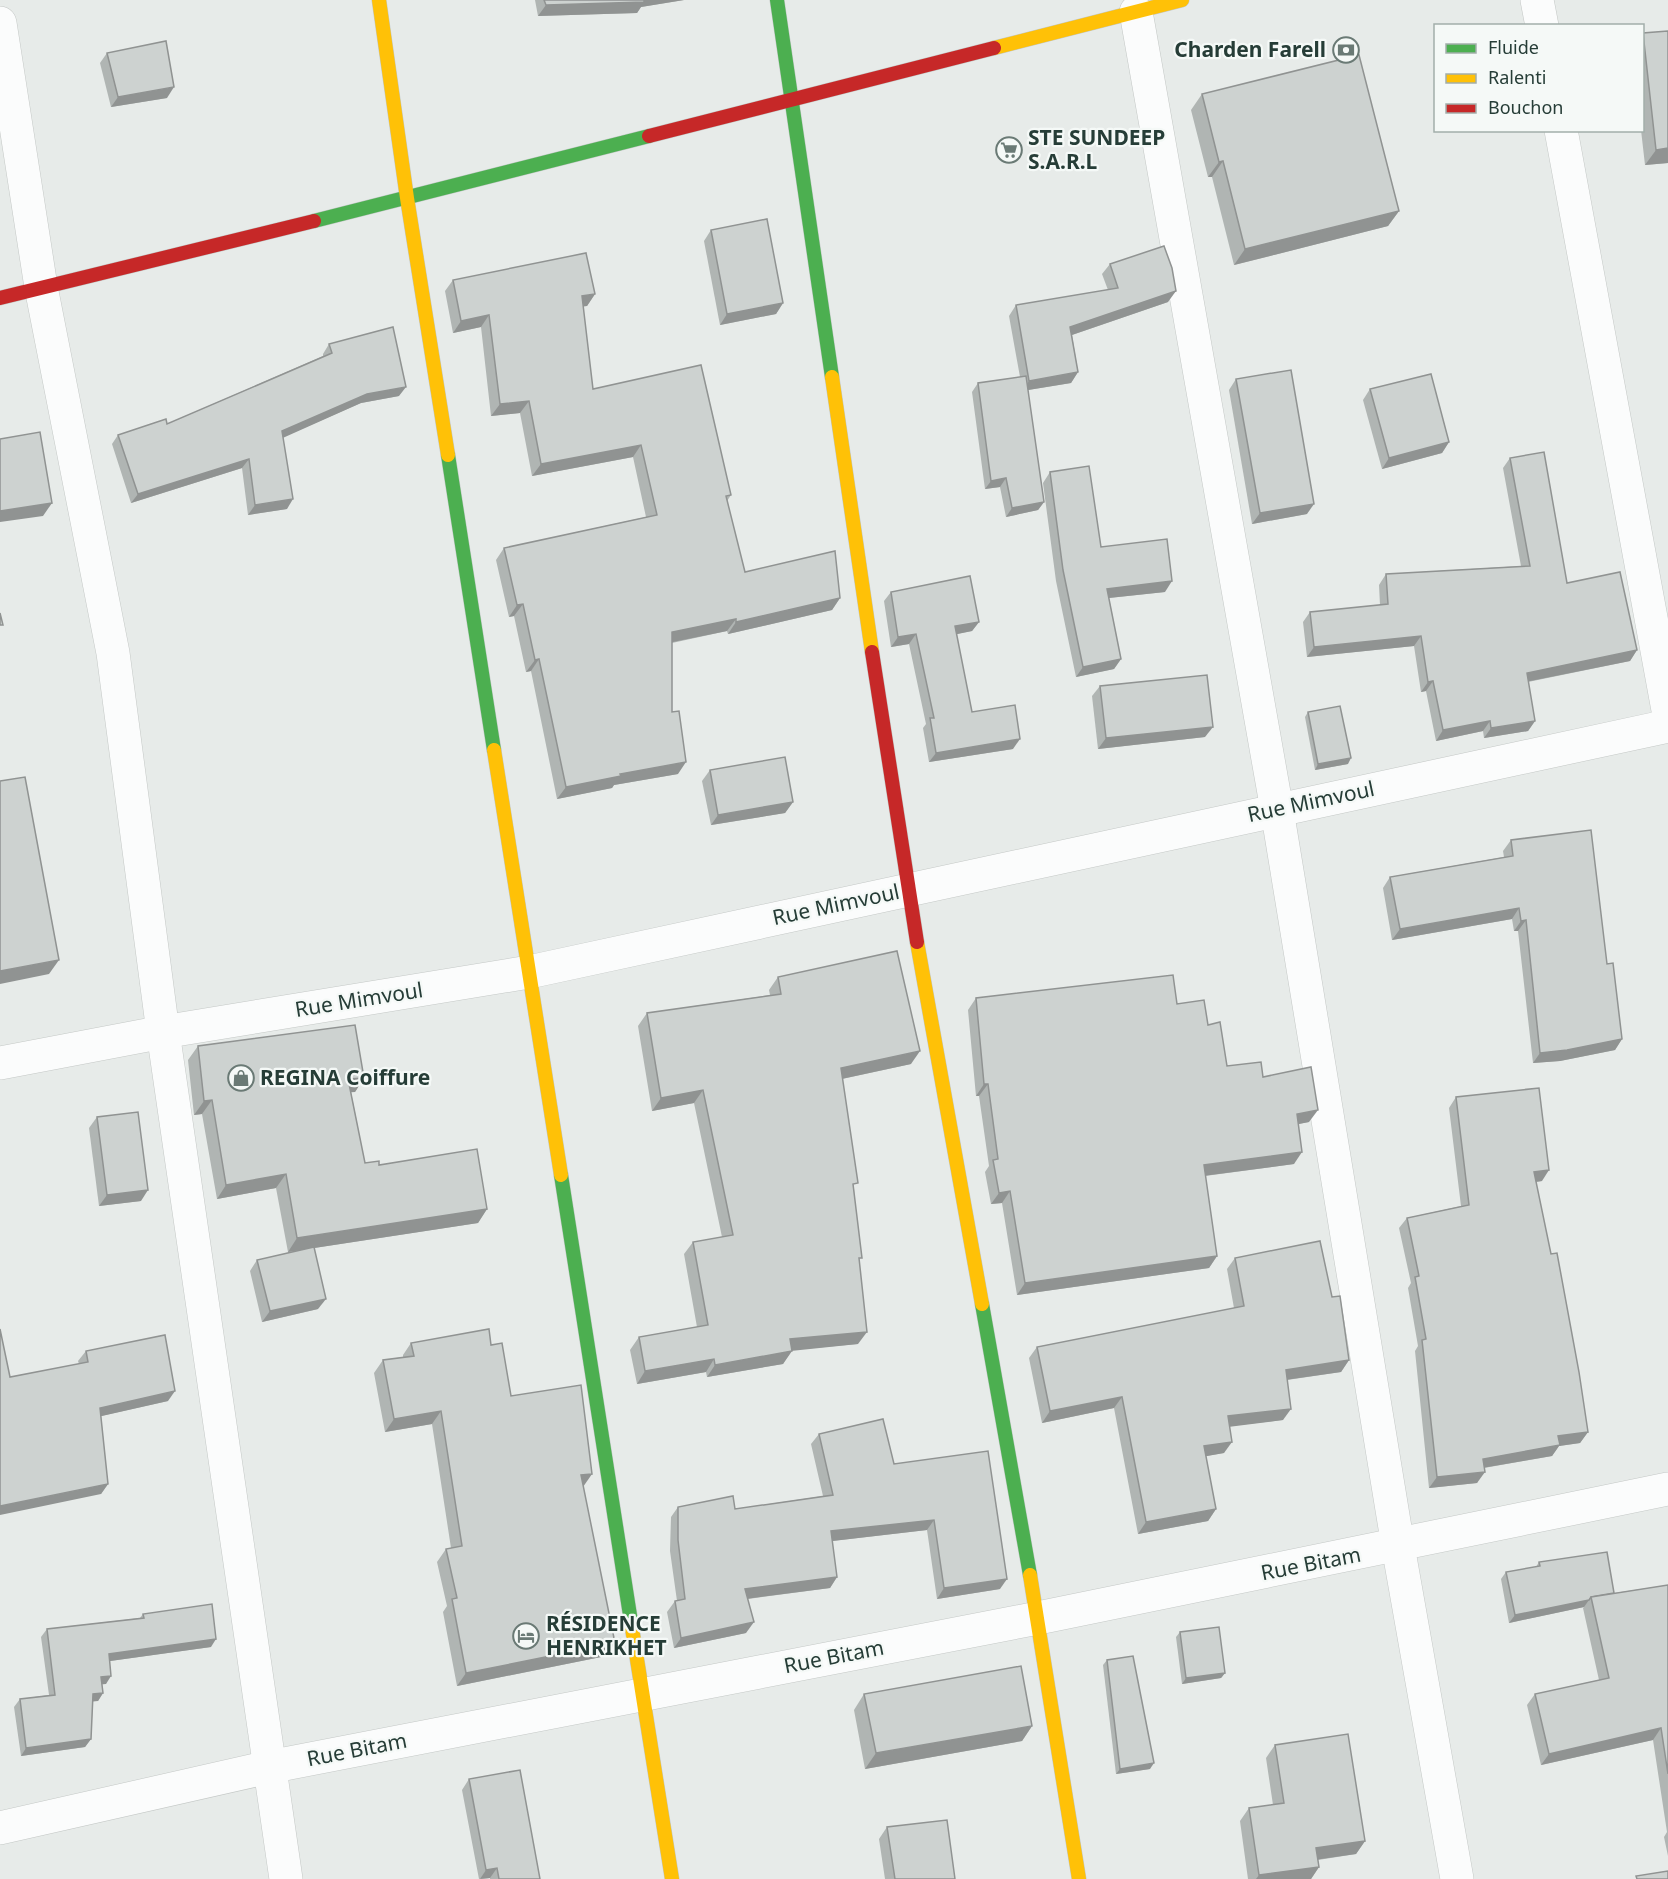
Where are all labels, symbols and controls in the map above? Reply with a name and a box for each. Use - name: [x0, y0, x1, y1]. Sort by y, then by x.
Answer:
- legend: [1434, 24, 1644, 132]
- place label: Charden Farell: [1174, 35, 1326, 63]
- bank icon: Charden Farell: [1331, 35, 1361, 65]
- text: Fluide: [1488, 35, 1539, 59]
- text: Ralenti: [1488, 65, 1546, 89]
- text: Bouchon: [1488, 95, 1564, 119]
- place label: STE SUNDEEP S.A.R.L: [1028, 123, 1165, 175]
- supermarket icon: STE SUNDEEP S.A.R.L: [994, 135, 1024, 165]
- street label: Rue Mimvoul: [1245, 774, 1377, 828]
- street label: Rue Mimvoul: [770, 877, 902, 931]
- street label: Rue Mimvoul: [293, 975, 425, 1023]
- shop icon: REGINA Coiffure: [226, 1063, 256, 1093]
- place label: REGINA Coiffure: [260, 1063, 430, 1091]
- street label: Rue Bitam: [1258, 1540, 1363, 1586]
- place label: RÉSIDENCE HENRIKHET: [546, 1609, 667, 1661]
- hotel icon: RÉSIDENCE HENRIKHET: [511, 1621, 541, 1651]
- street label: Rue Bitam: [781, 1633, 886, 1679]
- street label: Rue Bitam: [304, 1726, 409, 1772]

